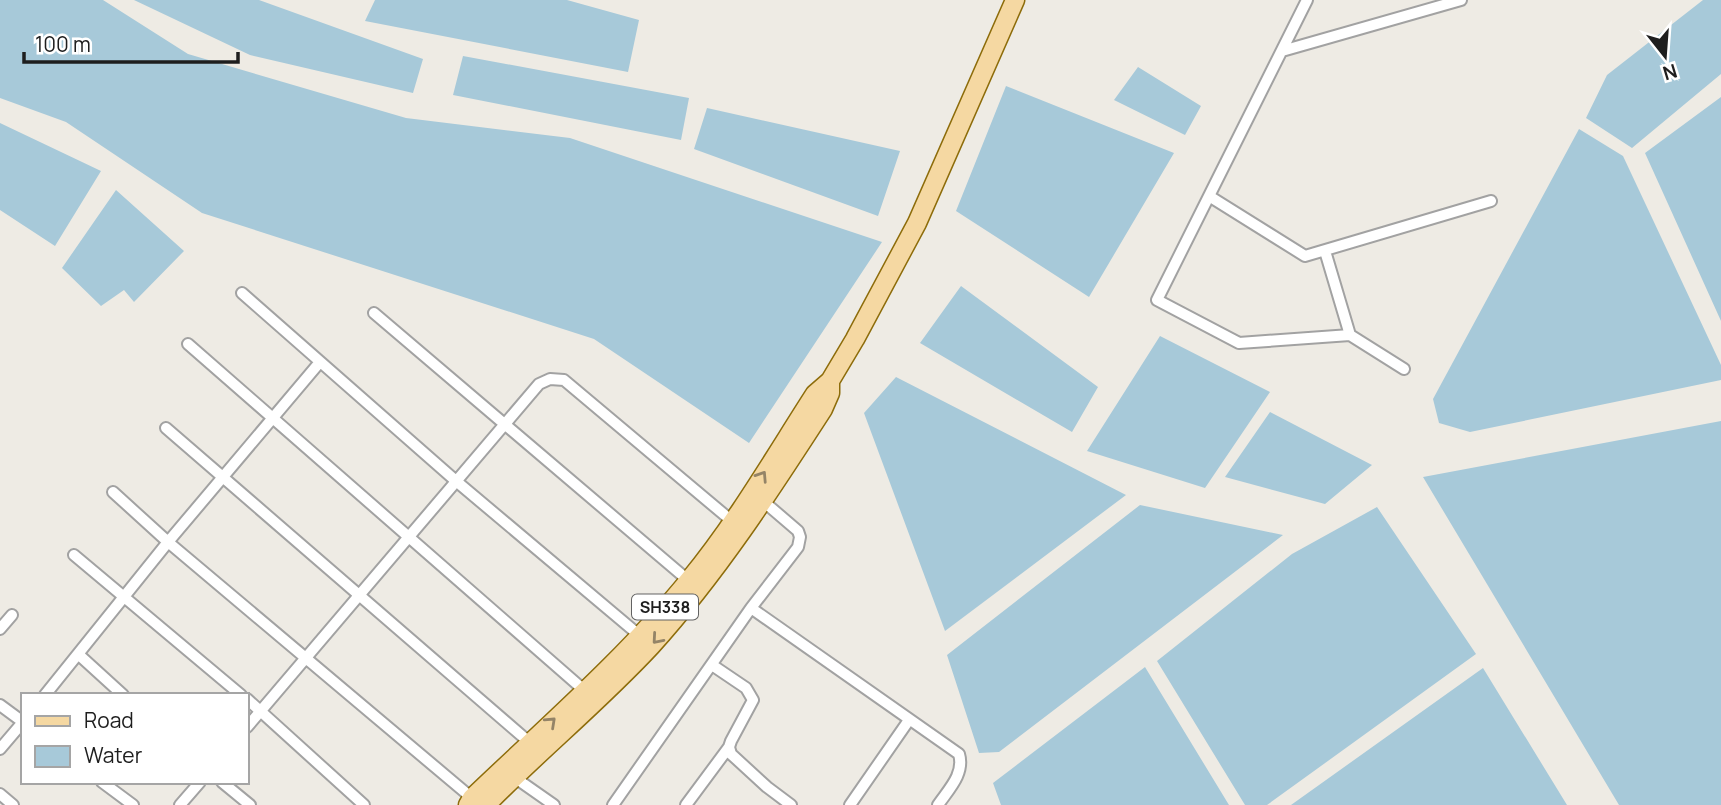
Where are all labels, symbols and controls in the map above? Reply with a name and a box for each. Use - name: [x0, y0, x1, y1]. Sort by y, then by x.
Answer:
- scale bar: [24, 21, 238, 65]
- north arrow: [1630, 21, 1700, 91]
- text: 100 m: [35, 30, 91, 58]
- text: N: [1660, 58, 1680, 87]
- one-way arrow: [754, 471, 767, 484]
- road number: SH338: [632, 594, 698, 620]
- one-way arrow: [653, 631, 665, 644]
- legend: [21, 693, 248, 784]
- text: Road: [84, 706, 134, 734]
- one-way arrow: [543, 718, 556, 731]
- text: Water: [84, 741, 143, 769]

